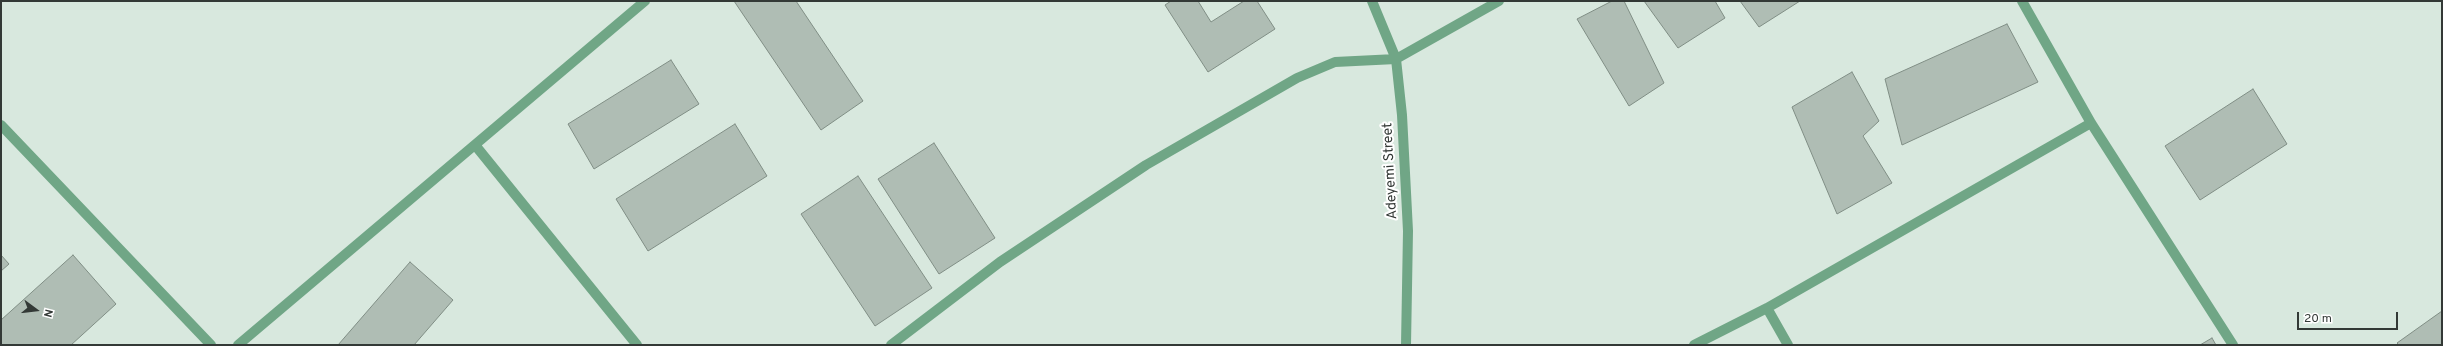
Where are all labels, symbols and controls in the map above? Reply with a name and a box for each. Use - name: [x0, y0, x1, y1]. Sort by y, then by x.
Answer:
- street label: Adeyemi Street: [1380, 122, 1402, 220]
- north arrow: [16, 290, 56, 330]
- scale bar: [2299, 304, 2400, 330]
- text: N: [40, 307, 55, 319]
- text: 20 m: [2304, 311, 2332, 327]

